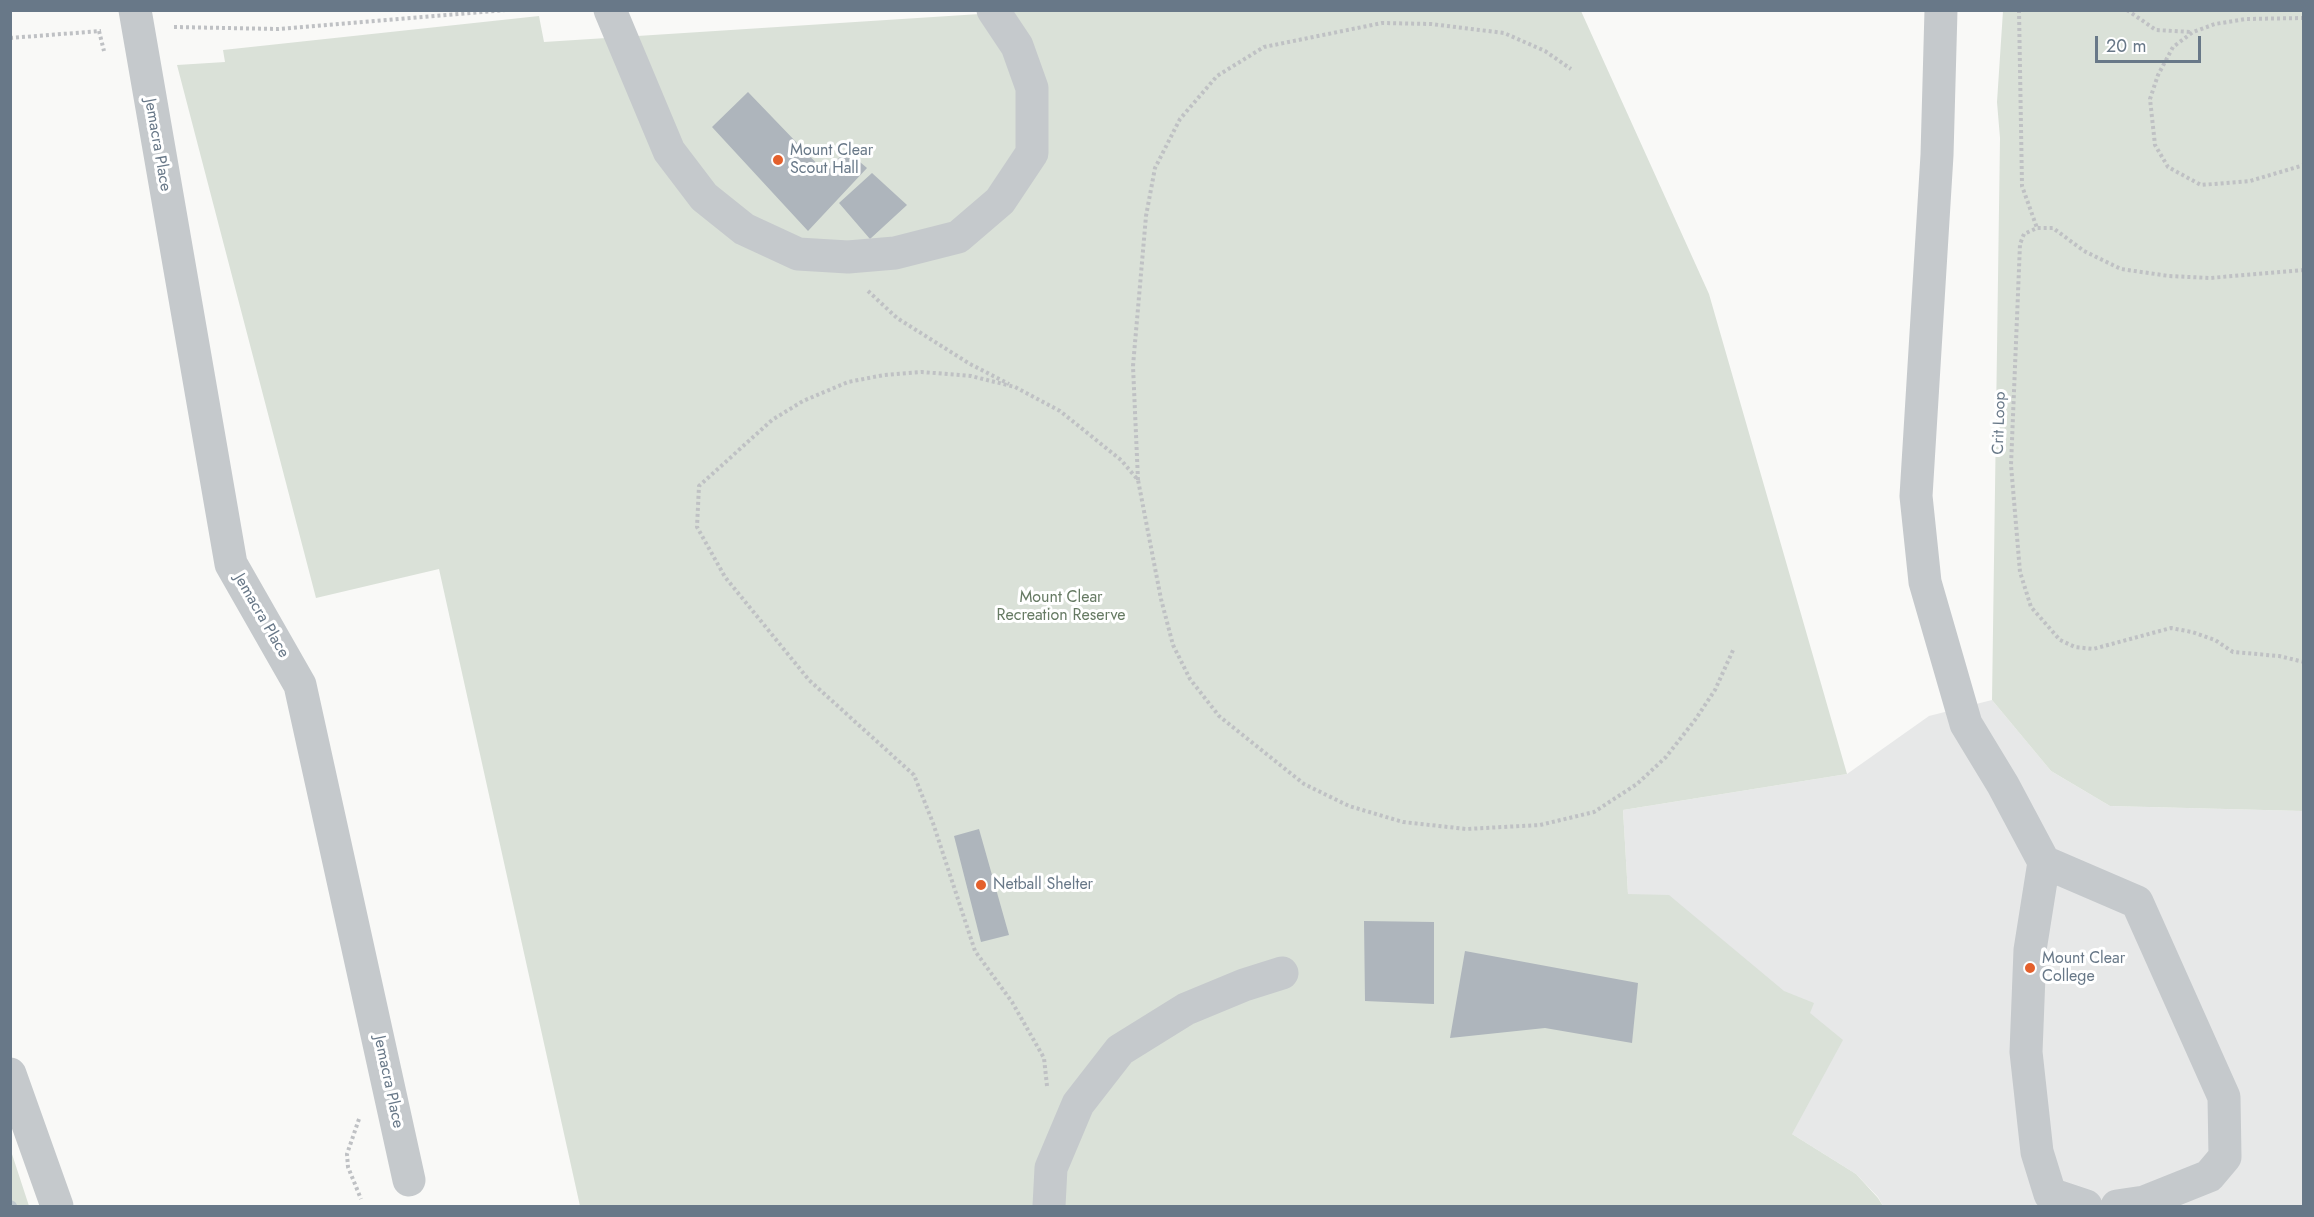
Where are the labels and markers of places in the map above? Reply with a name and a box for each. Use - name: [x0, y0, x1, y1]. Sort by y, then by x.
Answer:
- place label: Mount Clear Scout Hall: [790, 141, 873, 179]
- marker: Mount Clear Scout Hall: [771, 153, 785, 167]
- place label: Netball Shelter: [993, 875, 1093, 895]
- marker: Netball Shelter: [974, 878, 988, 892]
- place label: Mount Clear College: [2042, 949, 2125, 987]
- marker: Mount Clear College: [2023, 961, 2037, 975]

